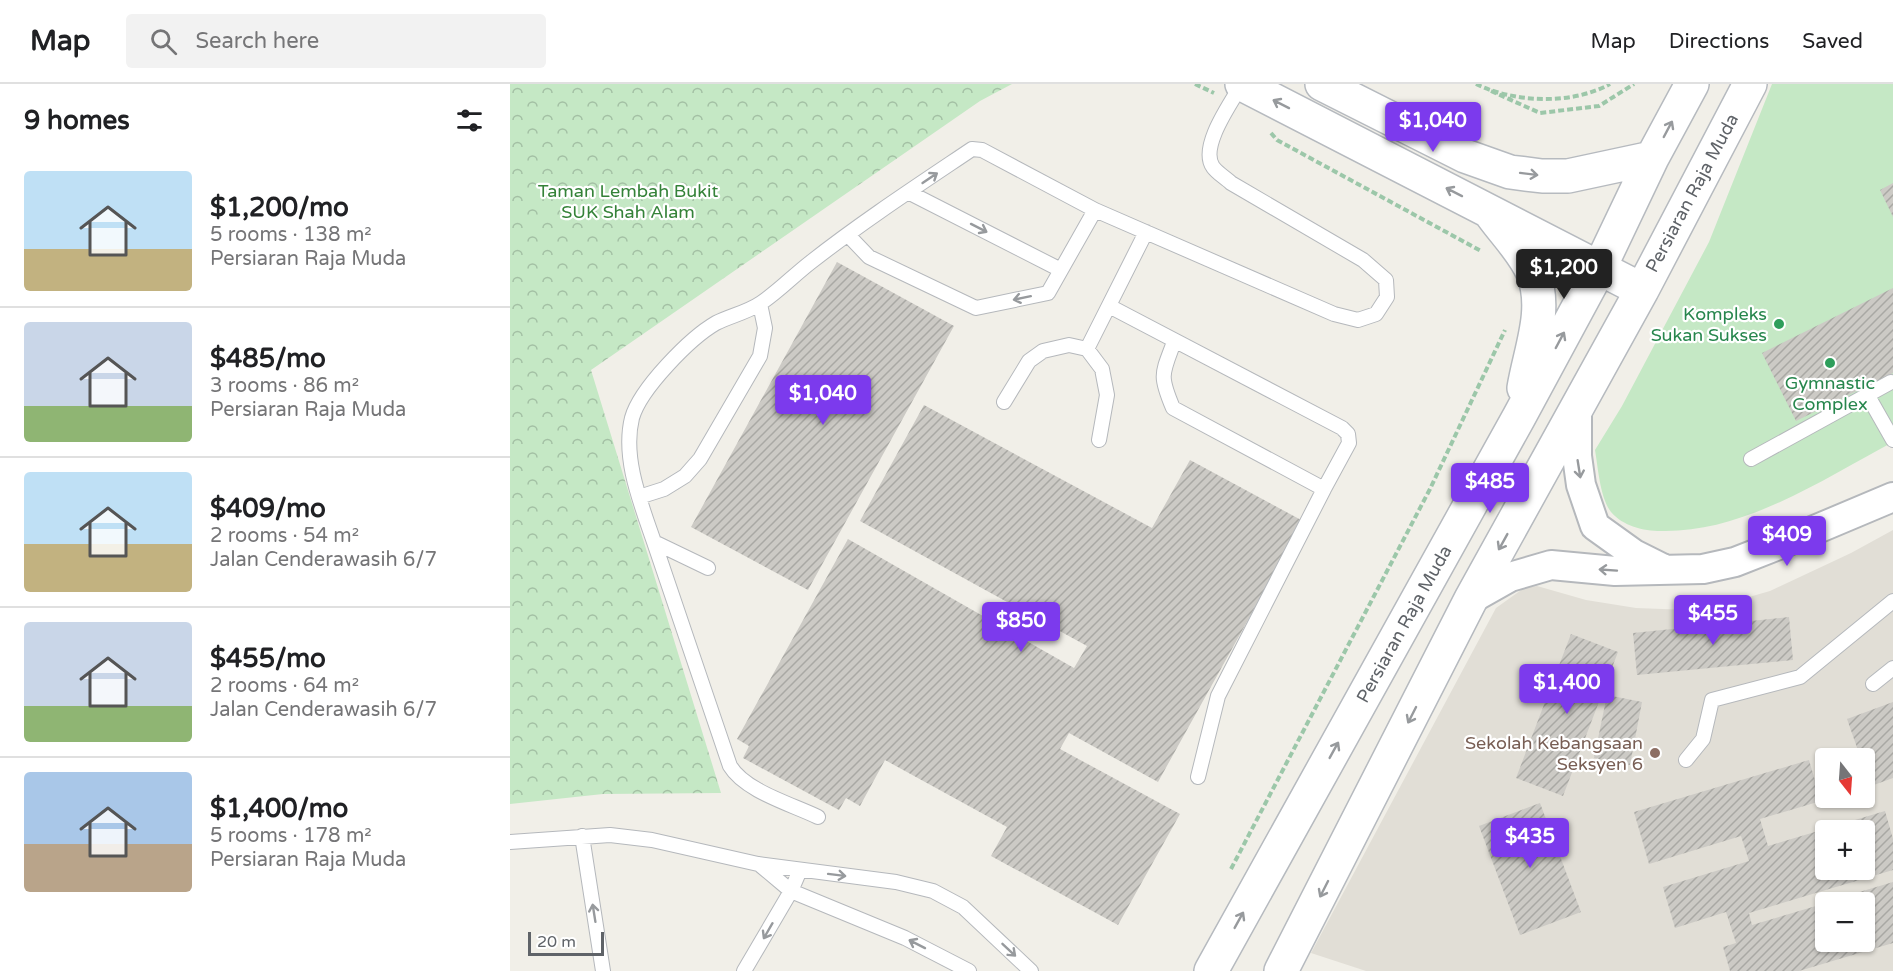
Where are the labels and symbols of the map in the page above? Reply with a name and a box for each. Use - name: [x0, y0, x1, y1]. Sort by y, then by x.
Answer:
- one-way arrow: [1272, 97, 1290, 109]
- pin: $1,040: [1384, 102, 1482, 153]
- street label: Persiaran Raja Muda: [1641, 110, 1743, 276]
- one-way arrow: [1662, 121, 1674, 138]
- one-way arrow: [1518, 169, 1538, 180]
- one-way arrow: [921, 171, 938, 183]
- park label: Taman Lembah Bukit SUK Shah Alam: [538, 180, 718, 223]
- one-way arrow: [1446, 186, 1464, 198]
- one-way arrow: [970, 222, 987, 234]
- pin: $1,200: [1515, 249, 1613, 300]
- one-way arrow: [1013, 293, 1033, 304]
- place label: Kompleks Sukan Sukses: [1651, 303, 1767, 346]
- marker: Kompleks Sukan Sukses: [1772, 317, 1786, 331]
- one-way arrow: [1554, 332, 1566, 349]
- marker: Gymnastic Complex: [1823, 356, 1837, 370]
- place label: Gymnastic Complex: [1785, 372, 1875, 415]
- pin: $1,040: [774, 375, 872, 426]
- one-way arrow: [1573, 459, 1584, 479]
- pin: $485: [1454, 463, 1526, 514]
- pin: $409: [1751, 516, 1823, 567]
- one-way arrow: [1497, 533, 1508, 551]
- street label: Persiaran Raja Muda: [1352, 541, 1456, 707]
- one-way arrow: [1599, 564, 1619, 575]
- pin: $455: [1677, 595, 1749, 646]
- pin: $850: [985, 602, 1057, 653]
- pin: $1,400: [1518, 664, 1616, 715]
- one-way arrow: [1406, 706, 1418, 723]
- place label: Sekolah Kebangsaan Seksyen 6: [1465, 732, 1643, 775]
- one-way arrow: [1329, 741, 1340, 759]
- marker: Sekolah Kebangsaan Seksyen 6: [1648, 746, 1662, 760]
- north arrow: [1815, 748, 1875, 808]
- pin: $435: [1494, 818, 1566, 869]
- one-way arrow: [826, 870, 846, 881]
- one-way arrow: [1317, 879, 1329, 897]
- one-way arrow: [589, 904, 600, 924]
- one-way arrow: [1233, 912, 1245, 929]
- one-way arrow: [761, 922, 773, 939]
- scale bar: [528, 929, 604, 956]
- one-way arrow: [908, 938, 926, 949]
- one-way arrow: [1001, 943, 1016, 957]

